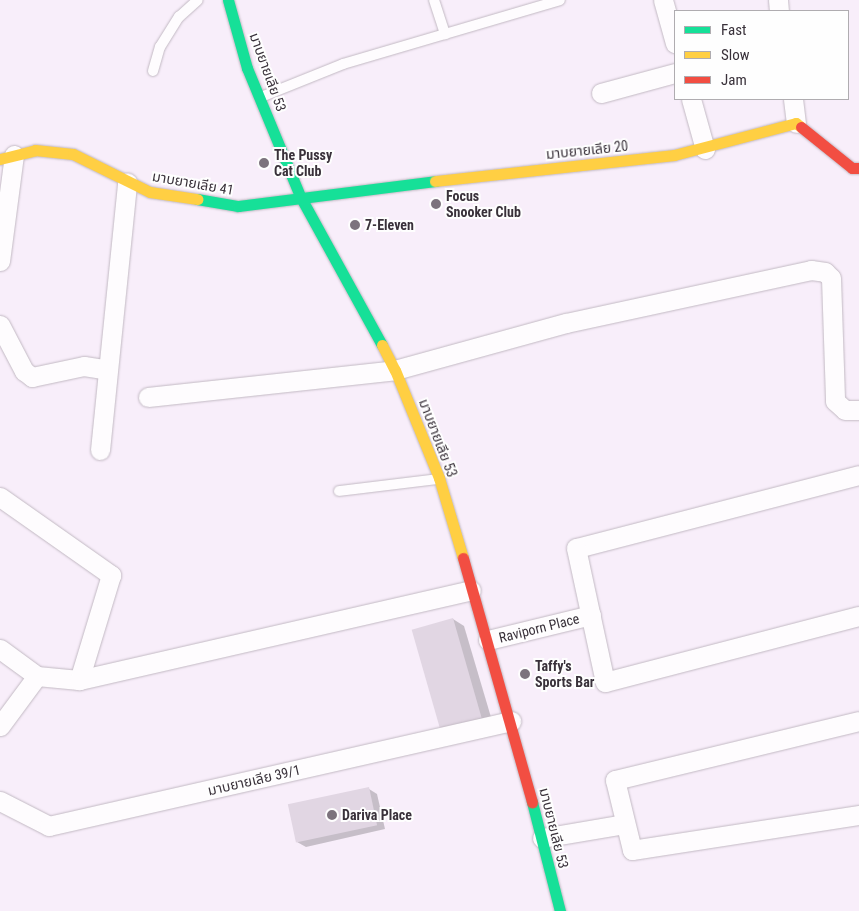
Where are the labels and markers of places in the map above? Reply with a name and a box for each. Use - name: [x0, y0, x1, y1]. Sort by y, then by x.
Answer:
- place label: The Pussy Cat Club: [274, 147, 332, 180]
- marker: The Pussy Cat Club: [258, 157, 270, 169]
- place label: Focus Snooker Club: [446, 188, 521, 220]
- marker: Focus Snooker Club: [430, 198, 442, 210]
- place label: 7-Eleven: [365, 217, 414, 233]
- marker: 7-Eleven: [349, 219, 361, 231]
- place label: Taffy's Sports Bar: [535, 658, 594, 690]
- marker: Taffy's Sports Bar: [519, 668, 531, 680]
- place label: Dariva Place: [342, 807, 412, 823]
- marker: Dariva Place: [326, 809, 338, 821]

